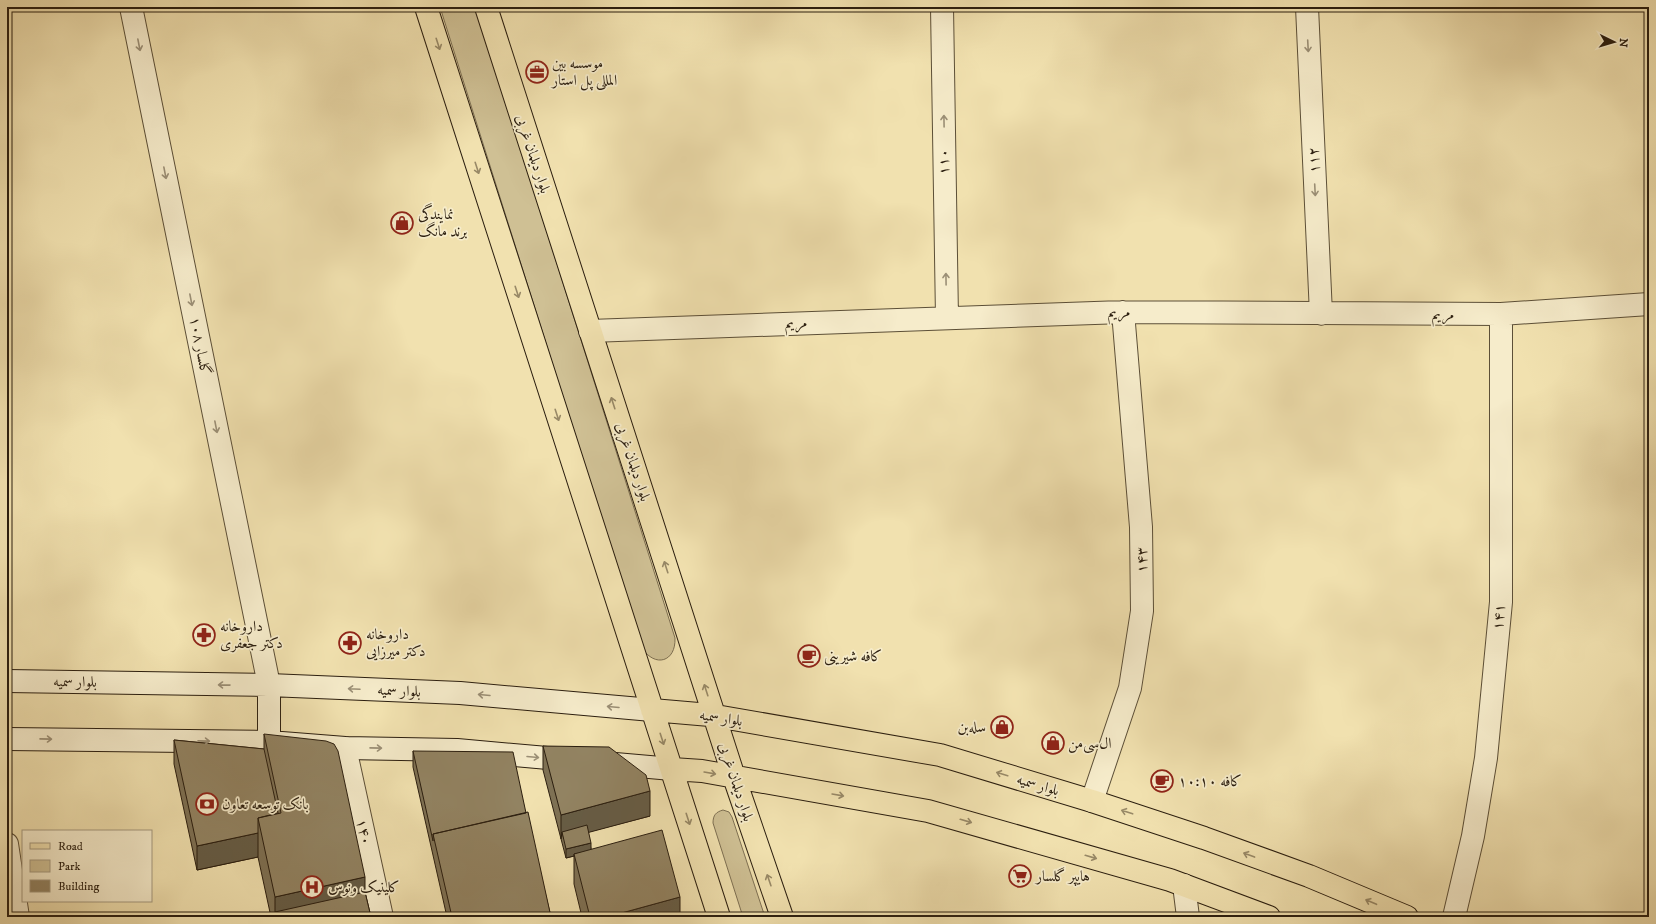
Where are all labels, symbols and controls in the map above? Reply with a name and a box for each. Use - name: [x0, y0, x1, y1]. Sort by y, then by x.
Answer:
- north arrow: [1594, 22, 1634, 62]
- one-way arrow: [135, 38, 143, 51]
- one-way arrow: [434, 38, 442, 50]
- text: N: [1616, 38, 1630, 48]
- one-way arrow: [1305, 39, 1312, 52]
- place label: موسسه بین المللی پل استار: [550, 54, 617, 91]
- office icon: موسسه بین المللی پل استار: [524, 59, 550, 85]
- street label: بلوار دیلمان غربی: [510, 112, 555, 197]
- one-way arrow: [940, 115, 948, 128]
- street label: ۱۱۲: [1304, 146, 1324, 174]
- street label: ۱۱۰: [934, 149, 954, 175]
- one-way arrow: [474, 162, 482, 174]
- one-way arrow: [161, 166, 169, 179]
- one-way arrow: [1311, 183, 1319, 196]
- place label: نمایندگی برند مانگ: [418, 202, 468, 241]
- shop icon: نمایندگی برند مانگ: [389, 210, 415, 236]
- one-way arrow: [943, 273, 950, 286]
- one-way arrow: [514, 285, 522, 297]
- one-way arrow: [187, 293, 195, 306]
- street label: مریم: [1108, 302, 1130, 325]
- street label: مریم: [1432, 305, 1454, 327]
- street label: مریم: [784, 313, 808, 336]
- street label: گلسار ۱۰۸: [185, 315, 215, 377]
- one-way arrow: [609, 397, 616, 410]
- one-way arrow: [554, 409, 562, 421]
- street label: بلوار دیلمان غربی: [610, 420, 655, 505]
- one-way arrow: [213, 421, 221, 434]
- street label: ۱۴۳: [1132, 547, 1152, 573]
- one-way arrow: [662, 560, 669, 573]
- street label: ۱۴۱: [1488, 603, 1510, 631]
- place label: داروخانه دکتر جعفری: [220, 617, 283, 653]
- pharmacy icon: داروخانه دکتر جعفری: [191, 622, 217, 648]
- place label: داروخانه دکتر میرزایی: [366, 625, 425, 661]
- pharmacy icon: داروخانه دکتر میرزایی: [337, 630, 363, 656]
- cafe icon: کافه شیرینی: [796, 643, 822, 669]
- place label: کافه شیرینی: [824, 647, 882, 666]
- street label: بلوار سمیه: [53, 672, 97, 692]
- street label: بلوار سمیه: [377, 680, 421, 702]
- one-way arrow: [218, 681, 231, 689]
- one-way arrow: [702, 684, 709, 697]
- one-way arrow: [348, 685, 361, 692]
- one-way arrow: [478, 692, 491, 699]
- one-way arrow: [607, 703, 620, 710]
- street label: بلوار سمیه: [698, 705, 744, 731]
- shop icon: سله‌بن: [989, 714, 1015, 740]
- place label: سله‌بن: [957, 718, 986, 737]
- shop icon: ال‌سی‌من: [1040, 730, 1066, 756]
- one-way arrow: [659, 733, 666, 746]
- place label: ال‌سی‌من: [1068, 734, 1111, 754]
- one-way arrow: [39, 735, 52, 743]
- one-way arrow: [197, 737, 210, 745]
- street label: بلوار دیلمان غربی: [713, 740, 758, 825]
- one-way arrow: [369, 744, 382, 752]
- one-way arrow: [526, 753, 539, 760]
- cafe icon: کافه ۱۰:۱۰: [1149, 768, 1175, 794]
- one-way arrow: [703, 769, 716, 777]
- one-way arrow: [996, 770, 1009, 777]
- street label: بلوار سمیه: [1014, 770, 1062, 801]
- place label: کافه ۱۰:۱۰: [1178, 772, 1242, 791]
- bank icon: بانک توسعه تعاون: [194, 791, 220, 817]
- one-way arrow: [831, 791, 844, 799]
- place label: بانک توسعه تعاون: [222, 795, 309, 814]
- one-way arrow: [1121, 808, 1133, 816]
- one-way arrow: [685, 812, 692, 825]
- street label: ۱۴۰: [352, 817, 376, 847]
- one-way arrow: [959, 818, 972, 825]
- legend: [22, 830, 152, 902]
- text: Road: [58, 839, 83, 854]
- one-way arrow: [1244, 850, 1256, 858]
- one-way arrow: [1084, 854, 1097, 861]
- text: Park: [58, 859, 80, 874]
- supermarket icon: هایپر گلسار: [1007, 863, 1033, 889]
- place label: هایپر گلسار: [1034, 867, 1090, 886]
- hospital icon: کلینیک ونوس: [299, 874, 325, 900]
- one-way arrow: [765, 874, 772, 887]
- place label: کلینیک ونوس: [328, 878, 400, 897]
- text: Building: [58, 879, 99, 894]
- one-way arrow: [1365, 898, 1377, 905]

